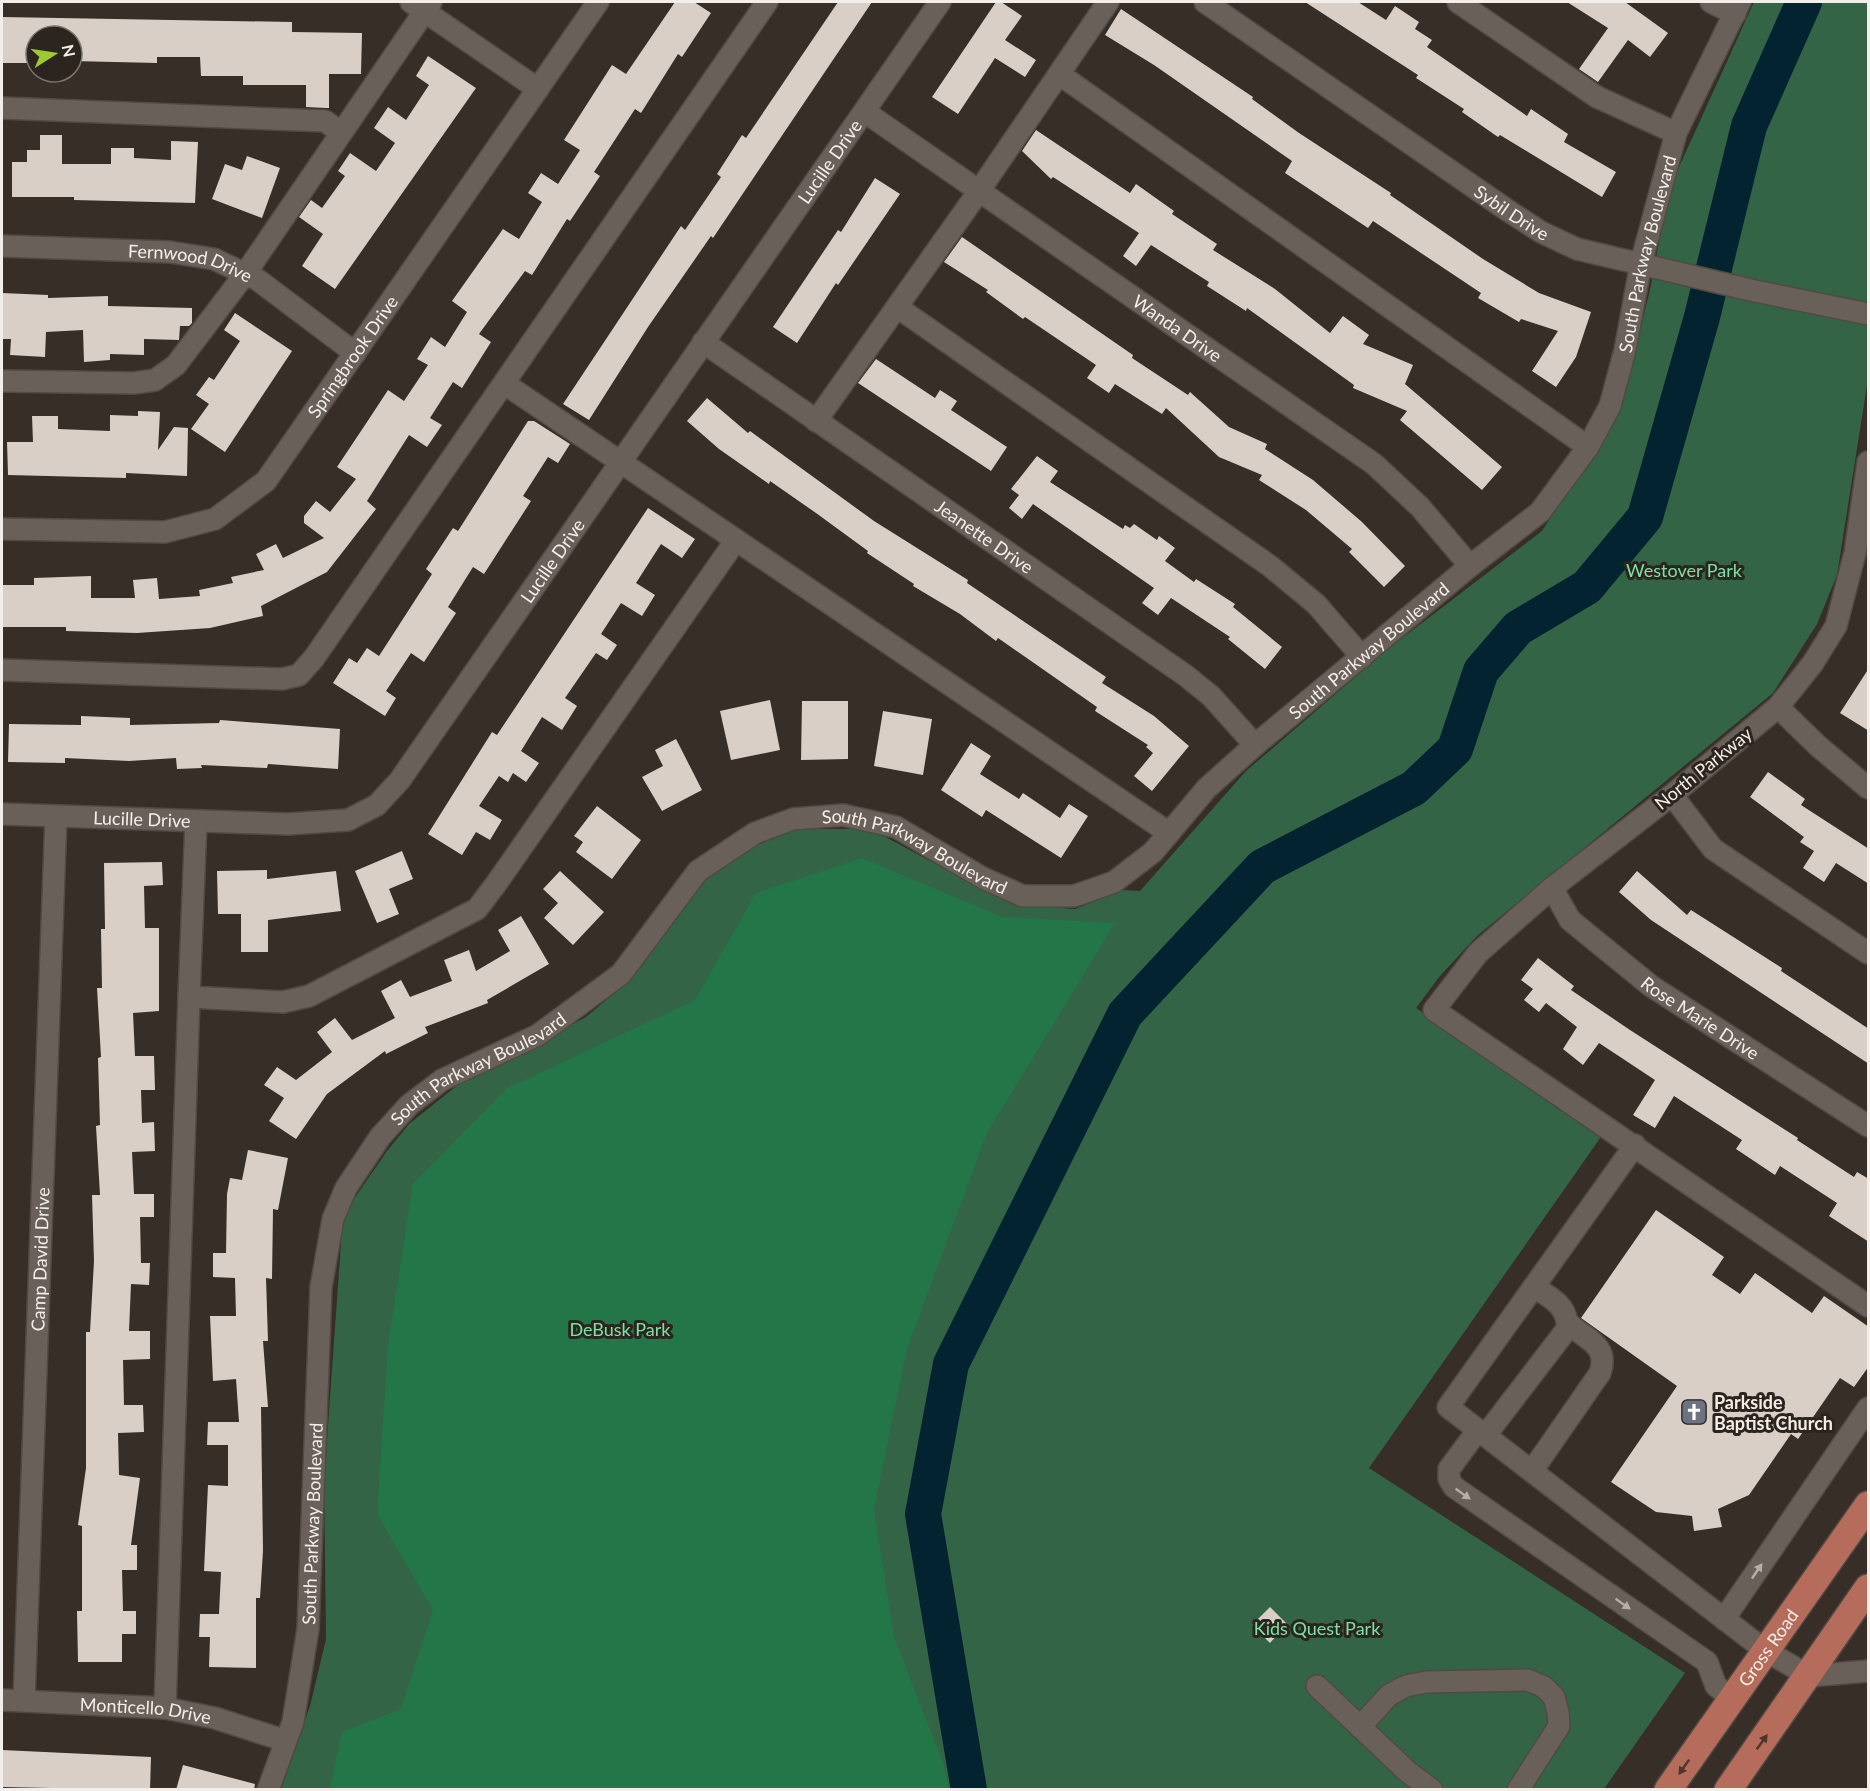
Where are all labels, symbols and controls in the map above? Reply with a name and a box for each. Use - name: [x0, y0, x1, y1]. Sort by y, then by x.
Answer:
- north arrow: [24, 24, 84, 84]
- text: N: [59, 43, 80, 59]
- street label: Lucille Drive: [793, 115, 866, 208]
- street label: South Parkway Boulevard: [1614, 153, 1681, 355]
- street label: Sybil Drive: [1470, 180, 1552, 245]
- street label: Fernwood Drive: [128, 240, 256, 287]
- street label: Wanda Drive: [1129, 290, 1226, 367]
- street label: Springbrook Drive: [303, 291, 402, 422]
- street label: Jeanette Drive: [931, 495, 1038, 578]
- street label: Lucille Drive: [516, 514, 589, 607]
- park label: Westover Park: [1626, 559, 1743, 581]
- street label: South Parkway Boulevard: [1284, 577, 1453, 723]
- street label: North Parkway: [1650, 722, 1757, 814]
- street label: South Parkway Boulevard: [821, 804, 1011, 899]
- street label: Lucille Drive: [93, 806, 191, 832]
- street label: Rose Marie Drive: [1637, 972, 1764, 1064]
- street label: South Parkway Boulevard: [385, 1007, 570, 1130]
- street label: Camp David Drive: [26, 1187, 54, 1332]
- park label: DeBusk Park: [570, 1318, 671, 1340]
- place label: Parkside Baptist Church: [1714, 1391, 1833, 1434]
- church icon: Parkside Baptist Church: [1679, 1397, 1709, 1427]
- street label: South Parkway Boulevard: [297, 1422, 327, 1625]
- one-way arrow: [1455, 1488, 1471, 1499]
- one-way arrow: [1751, 1563, 1762, 1579]
- one-way arrow: [1615, 1598, 1631, 1610]
- street label: Gross Road: [1733, 1605, 1803, 1691]
- park label: Kids Quest Park: [1254, 1617, 1381, 1639]
- street label: Monticello Drive: [79, 1693, 213, 1728]
- one-way arrow: [1756, 1734, 1767, 1750]
- one-way arrow: [1678, 1758, 1690, 1774]

